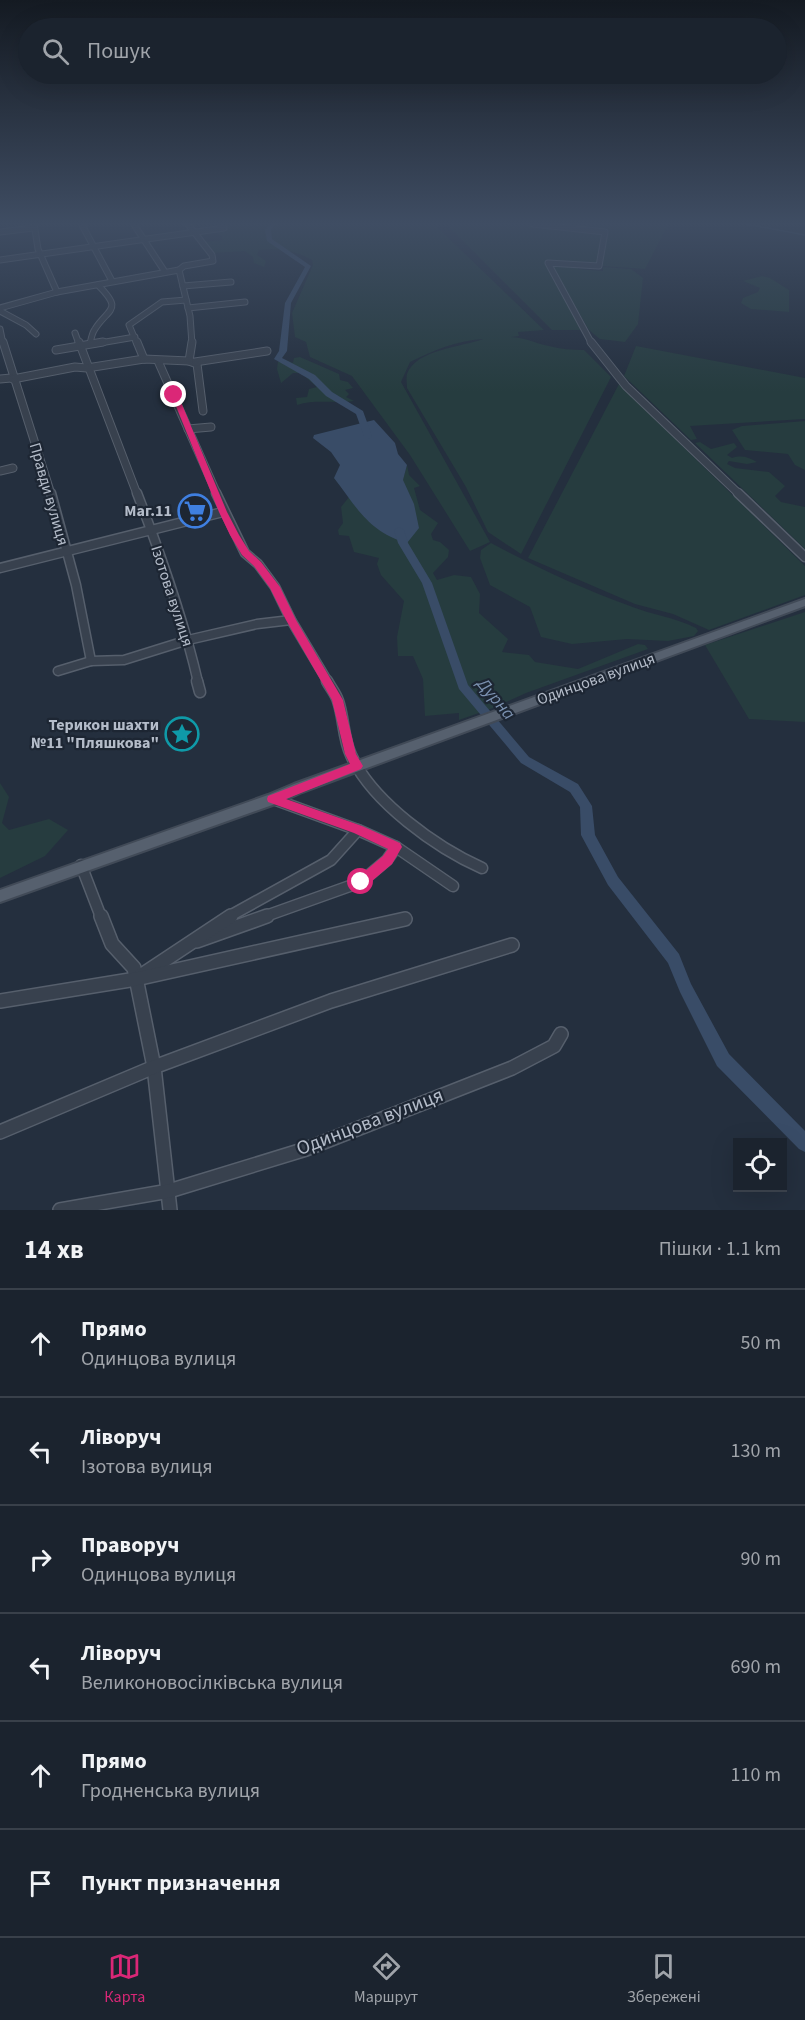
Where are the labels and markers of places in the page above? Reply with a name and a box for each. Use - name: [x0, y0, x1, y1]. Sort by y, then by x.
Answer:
- supermarket icon: Маг.11: [177, 493, 213, 529]
- place label: Маг.11: [124, 500, 172, 522]
- place label: Терикон шахти №11 "Пляшкова": [31, 714, 159, 754]
- place icon: Терикон шахти №11 "Пляшкова": [164, 716, 200, 752]

